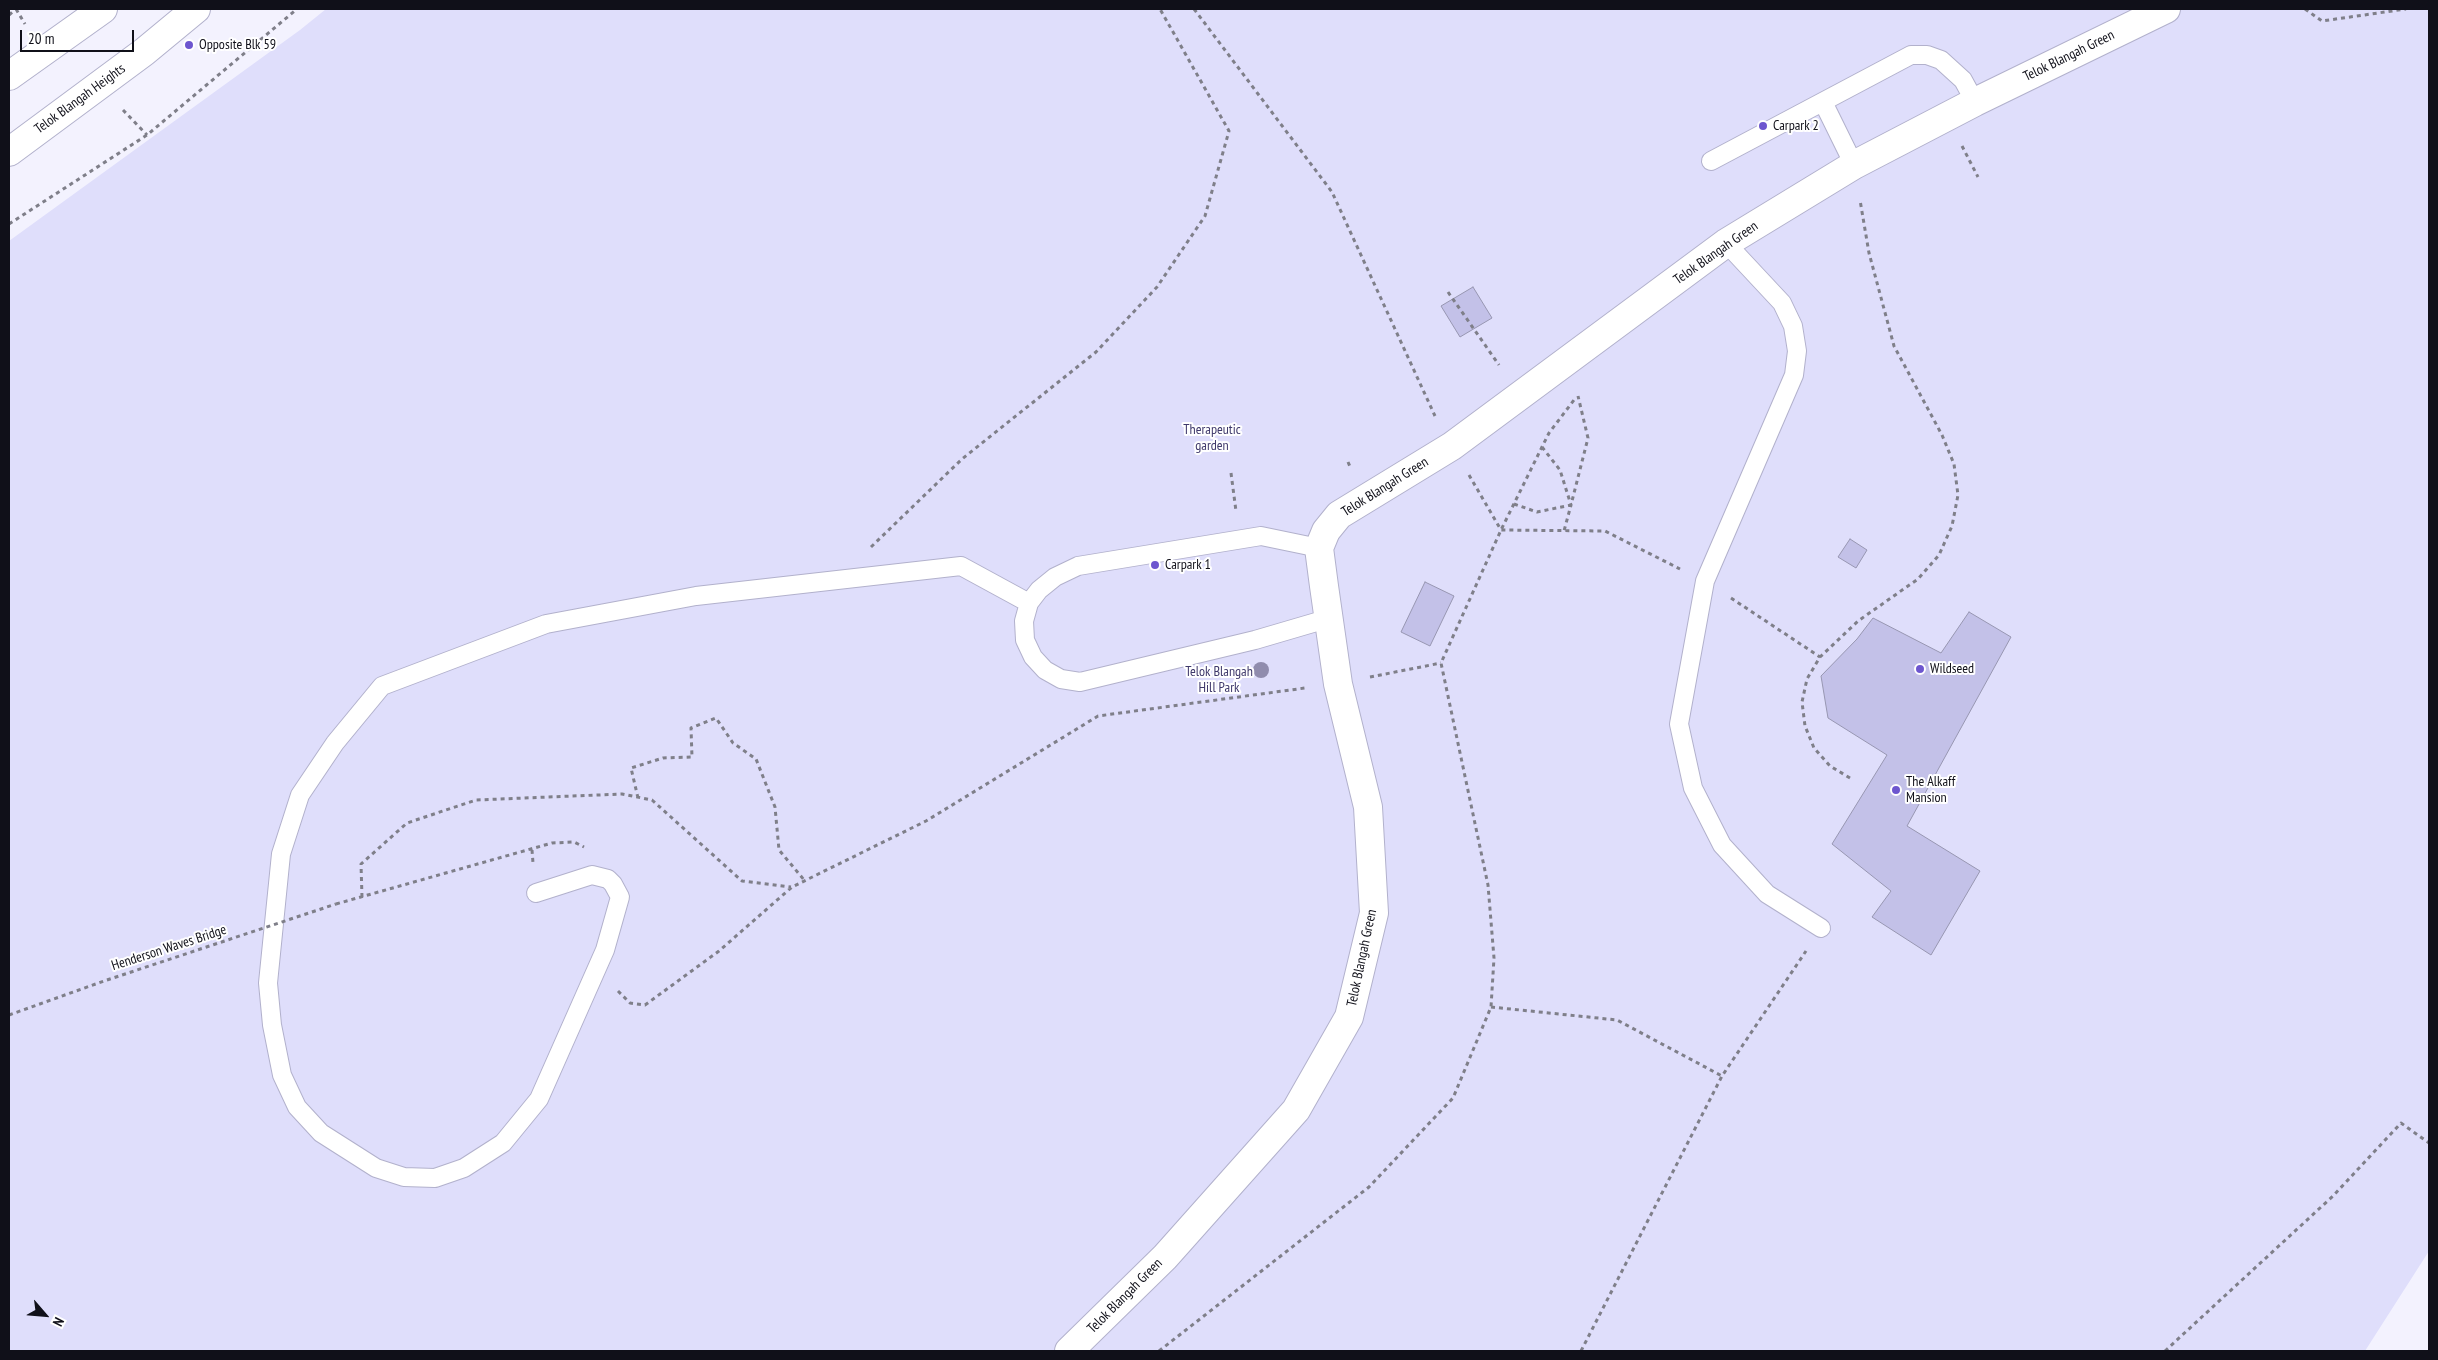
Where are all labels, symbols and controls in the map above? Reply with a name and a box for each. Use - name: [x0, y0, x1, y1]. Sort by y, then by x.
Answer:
- scale bar: [22, 20, 136, 52]
- street label: Telok Blangah Green: [2021, 27, 2117, 85]
- text: 20 m: [28, 29, 54, 48]
- place label: Opposite Blk 59: [199, 37, 276, 53]
- marker: Opposite Blk 59: [183, 39, 195, 51]
- street label: Telok Blangah Heights: [31, 61, 129, 137]
- place label: Carpark 2: [1773, 118, 1819, 134]
- marker: Carpark 2: [1757, 120, 1769, 132]
- street label: Telok Blangah Green: [1671, 218, 1761, 288]
- park label: Therapeutic garden: [1183, 422, 1241, 454]
- street label: Telok Blangah Green: [1339, 454, 1431, 520]
- place label: Carpark 1: [1165, 557, 1211, 573]
- marker: Carpark 1: [1149, 559, 1161, 571]
- place label: Wildseed: [1930, 661, 1974, 677]
- marker: Wildseed: [1914, 663, 1926, 675]
- park label: Telok Blangah Hill Park: [1185, 664, 1253, 696]
- place label: The Alkaff Mansion: [1906, 774, 1955, 806]
- marker: The Alkaff Mansion: [1890, 784, 1902, 796]
- street label: Telok Blangah Green: [1343, 908, 1381, 1008]
- street label: Henderson Waves Bridge: [109, 921, 229, 975]
- street label: Telok Blangah Green: [1084, 1255, 1166, 1337]
- north arrow: [20, 1290, 70, 1340]
- text: N: [49, 1314, 68, 1329]

